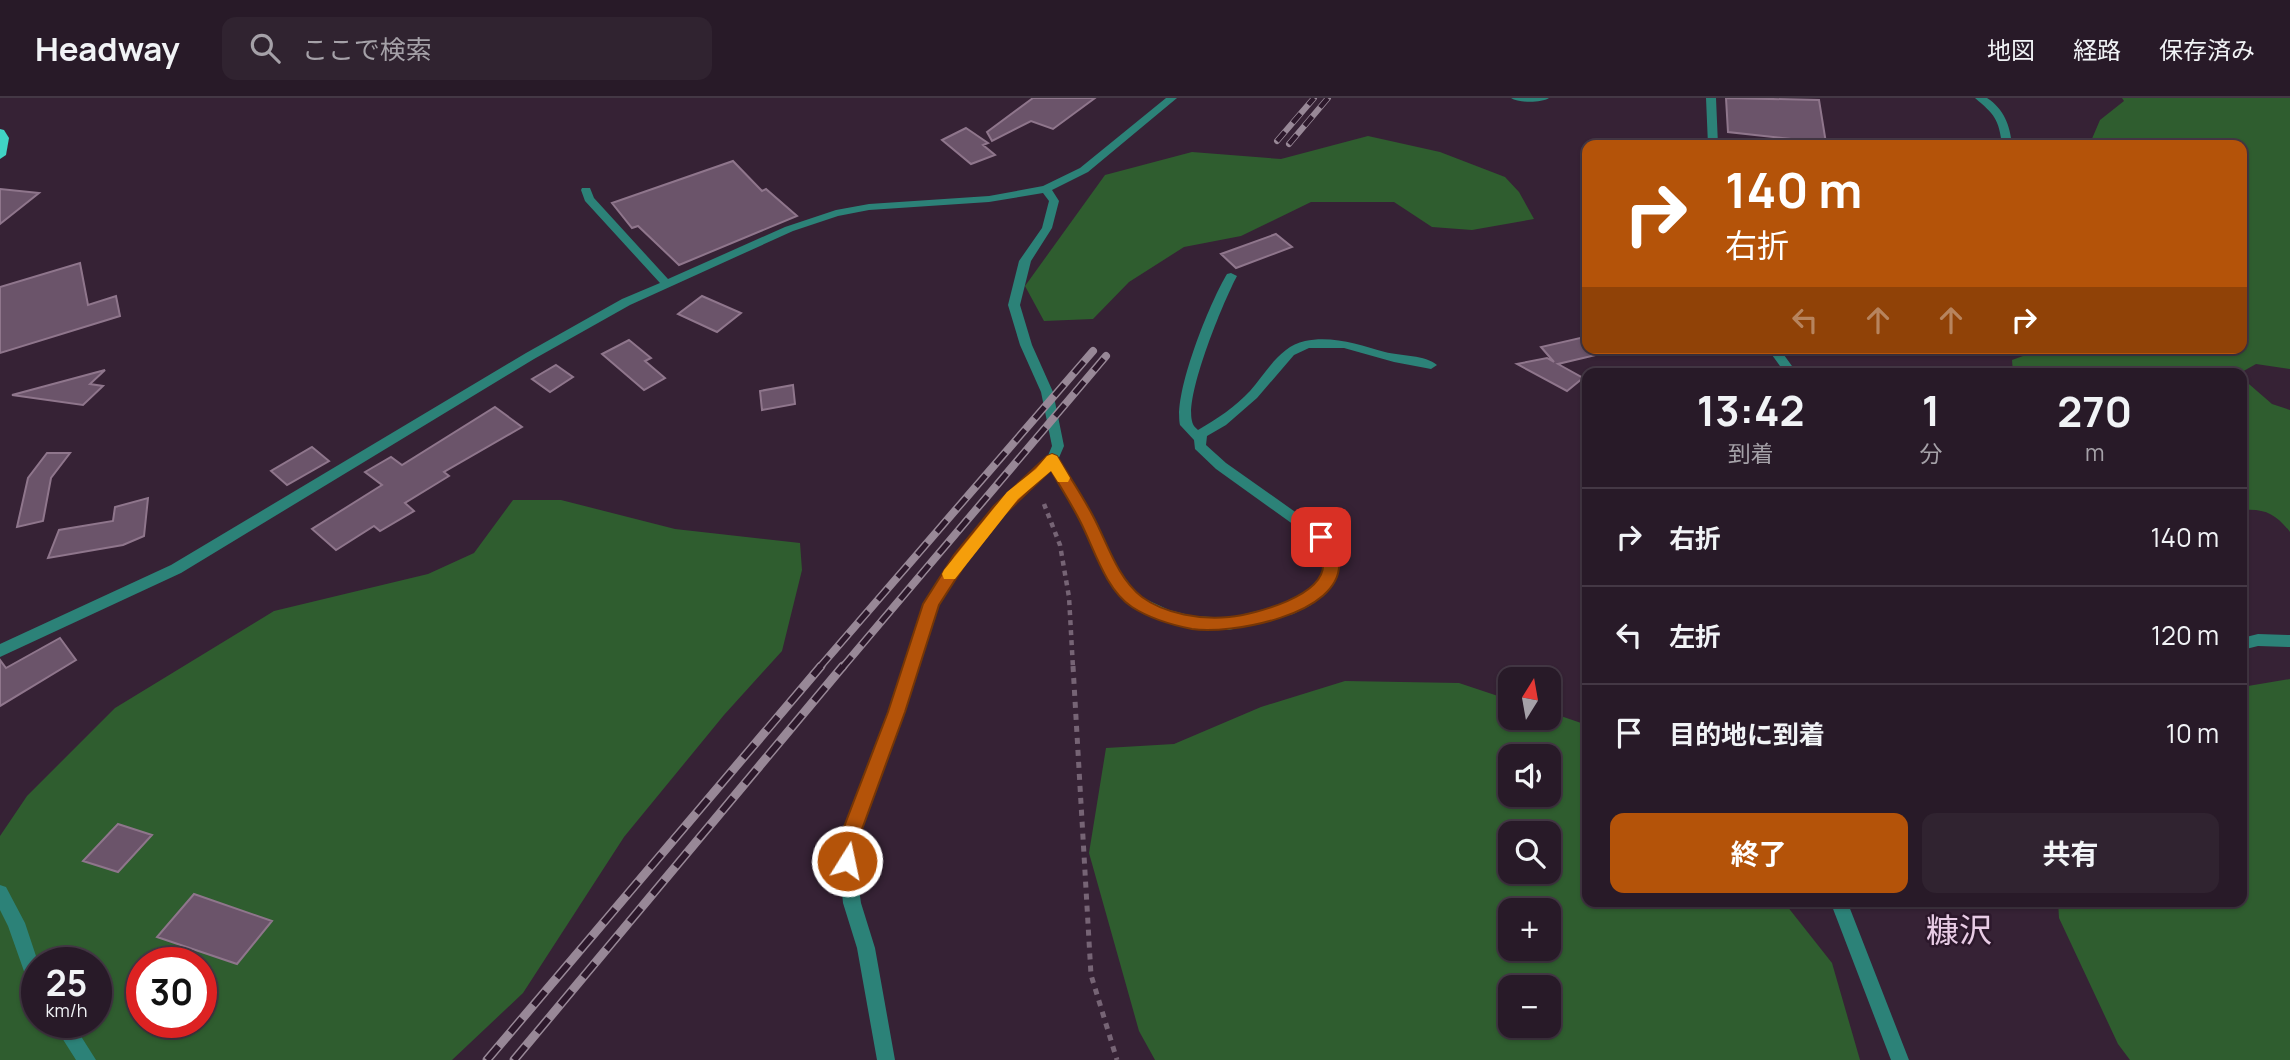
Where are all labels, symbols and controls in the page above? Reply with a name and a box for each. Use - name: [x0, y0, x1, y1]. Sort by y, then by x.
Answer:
- search box: [222, 17, 712, 80]
- text: Headway: [35, 26, 180, 71]
- icon: search: [246, 29, 284, 67]
- text: ここで検索: [302, 31, 432, 67]
- text: 地図: [1987, 33, 2035, 66]
- text: 経路: [2073, 33, 2121, 66]
- text: 保存済み: [2159, 33, 2255, 66]
- text: 140 m: [1725, 156, 1862, 223]
- icon: right: [1610, 168, 1701, 259]
- text: 右折: [1725, 223, 1789, 267]
- icon: left: [1786, 301, 1824, 339]
- icon: ahead: [1859, 301, 1897, 339]
- icon: ahead: [1932, 301, 1970, 339]
- icon: right: [2005, 301, 2043, 339]
- text: 13:42: [1697, 381, 1805, 439]
- text: 1: [1922, 381, 1940, 439]
- text: 270: [2057, 382, 2132, 440]
- text: m: [2085, 436, 2104, 468]
- text: 到着: [1728, 437, 1774, 469]
- text: 分: [1919, 437, 1942, 469]
- pin: [1291, 507, 1351, 567]
- icon: arrive: [1302, 518, 1340, 556]
- icon: right: [1610, 518, 1648, 556]
- text: 140 m: [2150, 519, 2219, 555]
- text: 右折: [1669, 520, 1721, 556]
- icon: left: [1610, 616, 1648, 654]
- text: 120 m: [2151, 617, 2219, 653]
- text: 左折: [1669, 618, 1721, 654]
- north arrow: [1498, 667, 1561, 730]
- map controls: [1498, 667, 1561, 1038]
- icon: arrive: [1610, 714, 1648, 752]
- text: 10 m: [2166, 715, 2219, 751]
- text: 目的地に到着: [1669, 716, 1825, 752]
- button: sound: [1498, 744, 1561, 807]
- button: 終了: [1610, 813, 1908, 893]
- button: 共有: [1922, 813, 2219, 893]
- button: search: [1498, 821, 1561, 884]
- position arrow: [810, 824, 884, 898]
- button: +: [1498, 898, 1561, 961]
- district label: 糠沢: [1926, 907, 1992, 952]
- speed limit sign: 30: [126, 947, 217, 1038]
- text: 25: [46, 959, 87, 1007]
- button: −: [1498, 975, 1561, 1038]
- text: km/h: [46, 998, 87, 1022]

